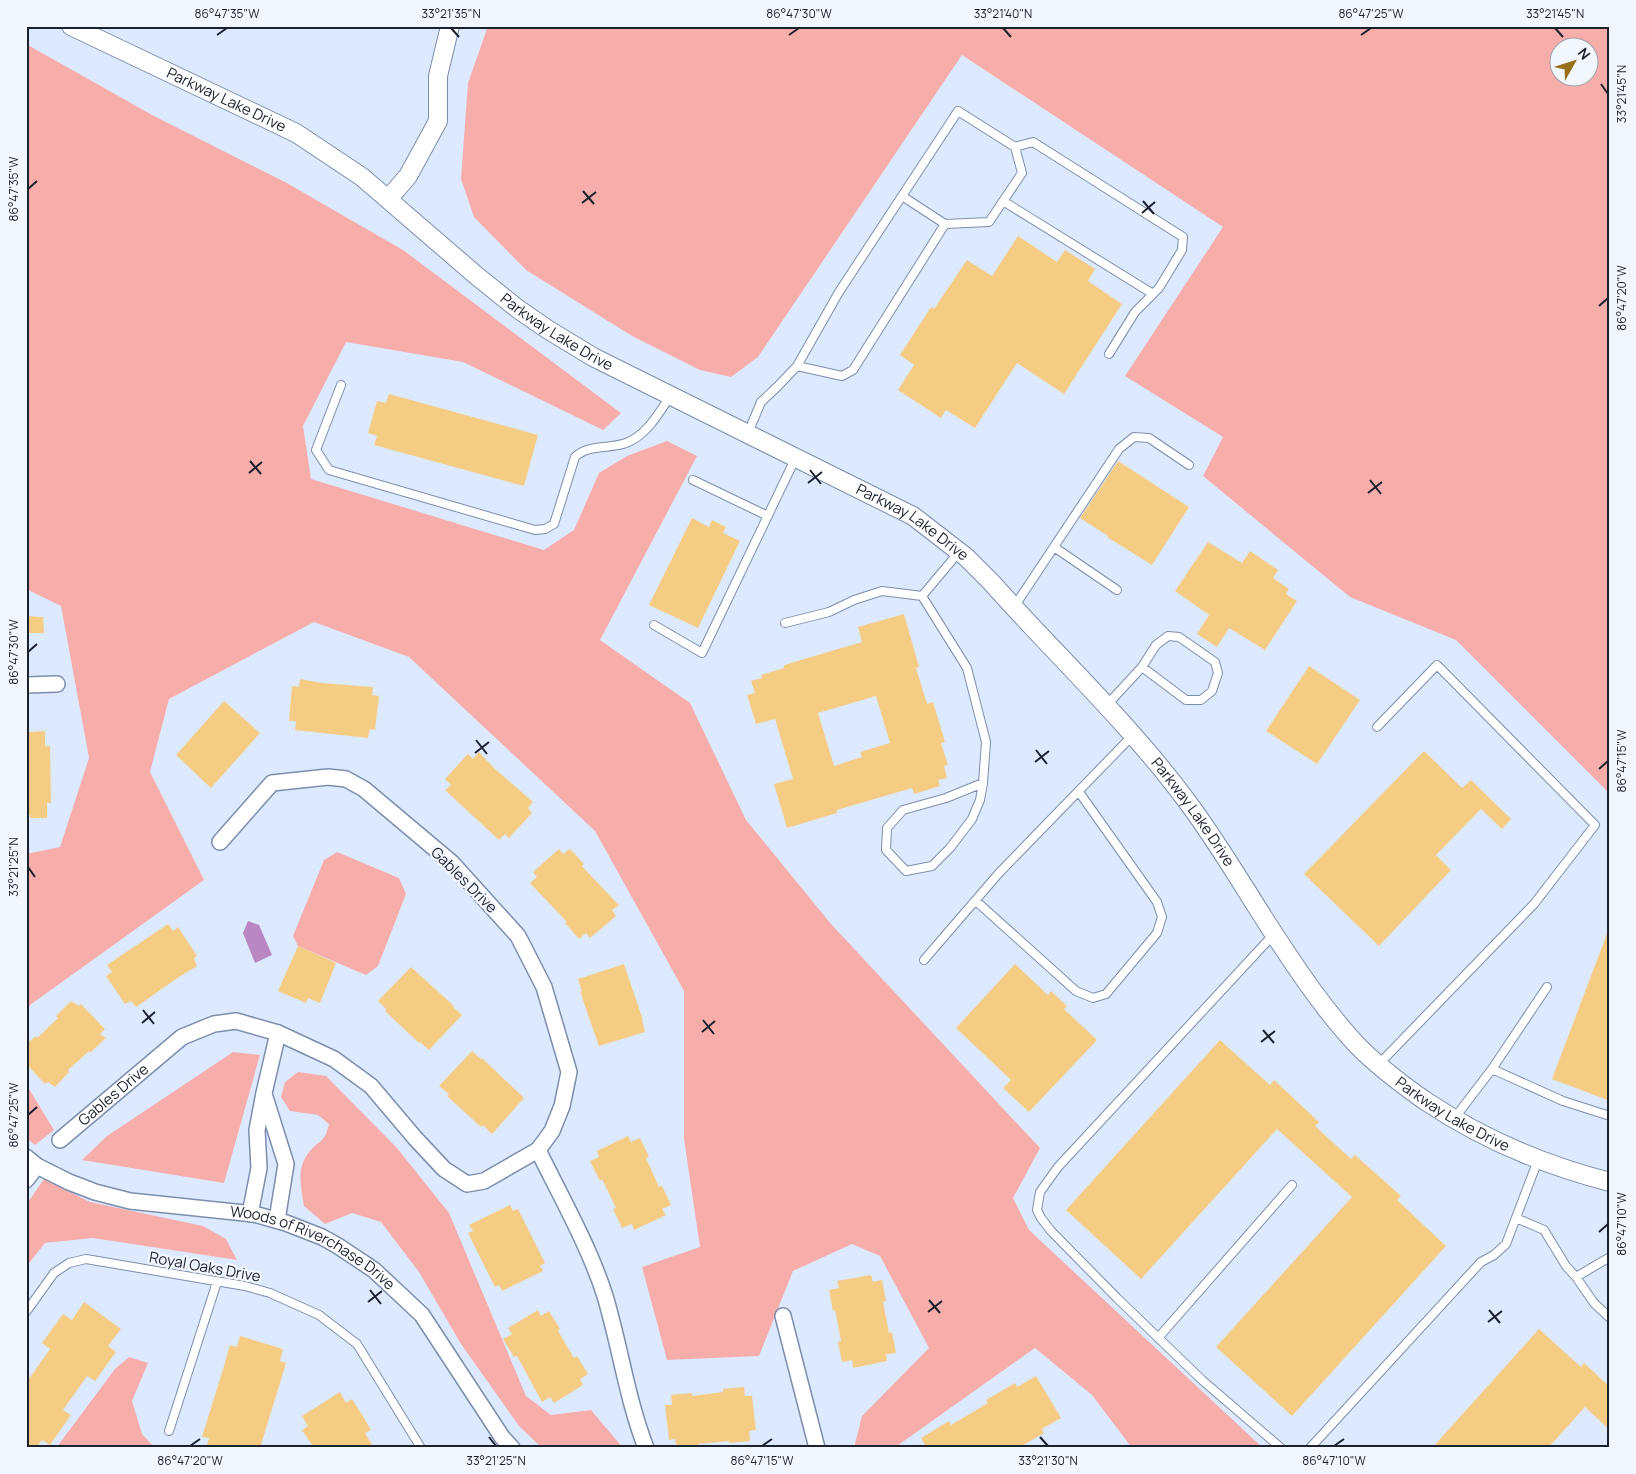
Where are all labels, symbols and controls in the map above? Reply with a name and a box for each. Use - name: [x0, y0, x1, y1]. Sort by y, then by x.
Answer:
- text: 86°47'35"W: [195, 5, 260, 22]
- text: 33°21'35"N: [421, 5, 481, 22]
- text: 86°47'30"W: [766, 5, 832, 22]
- text: 33°21'40"N: [974, 5, 1032, 22]
- text: 86°47'25"W: [1338, 5, 1404, 22]
- text: 33°21'45"N: [1526, 5, 1584, 22]
- north arrow: [1548, 38, 1598, 88]
- text: N: [1574, 44, 1595, 63]
- street label: Parkway Lake Drive: [163, 62, 290, 137]
- text: 33°21'45"N: [1613, 65, 1630, 123]
- text: 86°47'35"W: [5, 156, 22, 221]
- text: 86°47'20"W: [1613, 264, 1630, 331]
- street label: Parkway Lake Drive: [496, 288, 617, 375]
- street label: Parkway Lake Drive: [853, 478, 974, 566]
- text: 86°47'30"W: [5, 619, 22, 685]
- text: 86°47'15"W: [1613, 729, 1630, 793]
- street label: Parkway Lake Drive: [1147, 753, 1240, 871]
- text: 33°21'25"N: [5, 837, 22, 897]
- street label: Gables Drive: [427, 842, 502, 918]
- street label: Gables Drive: [73, 1059, 153, 1130]
- street label: Parkway Lake Drive: [1391, 1072, 1513, 1156]
- text: 86°47'25"W: [5, 1082, 22, 1148]
- text: 86°47'10"W: [1613, 1192, 1630, 1256]
- street label: Woods of Riverchase Drive: [229, 1201, 400, 1295]
- street label: Royal Oaks Drive: [148, 1246, 263, 1287]
- text: 86°47'20"W: [157, 1452, 224, 1469]
- text: 33°21'25"N: [466, 1452, 526, 1469]
- text: 86°47'15"W: [730, 1452, 794, 1469]
- text: 33°21'30"N: [1018, 1452, 1078, 1469]
- text: 86°47'10"W: [1302, 1452, 1366, 1469]

